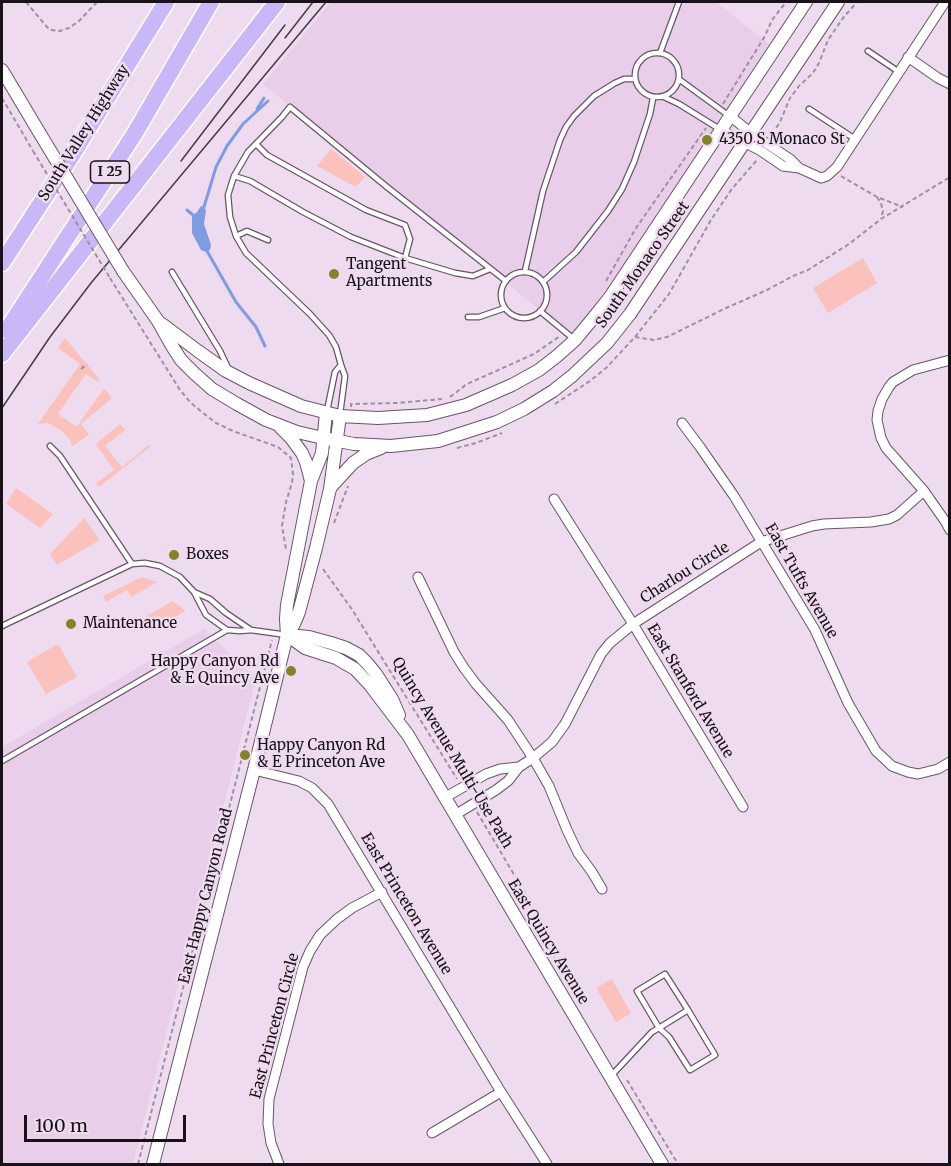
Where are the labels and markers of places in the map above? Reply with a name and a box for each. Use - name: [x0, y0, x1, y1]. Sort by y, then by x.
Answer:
- place label: 4350 S Monaco St: [719, 131, 845, 149]
- marker: 4350 S Monaco St: [700, 133, 714, 147]
- place label: Tangent Apartments: [346, 256, 432, 291]
- marker: Tangent Apartments: [327, 267, 341, 281]
- place label: Boxes: [186, 546, 229, 564]
- marker: Boxes: [167, 548, 181, 562]
- place label: Maintenance: [83, 615, 177, 633]
- marker: Maintenance: [64, 617, 78, 631]
- place label: Happy Canyon Rd & E Quincy Ave: [151, 653, 279, 688]
- marker: Happy Canyon Rd & E Quincy Ave: [284, 664, 298, 678]
- place label: Happy Canyon Rd & E Princeton Ave: [257, 737, 385, 772]
- marker: Happy Canyon Rd & E Princeton Ave: [238, 748, 252, 762]

